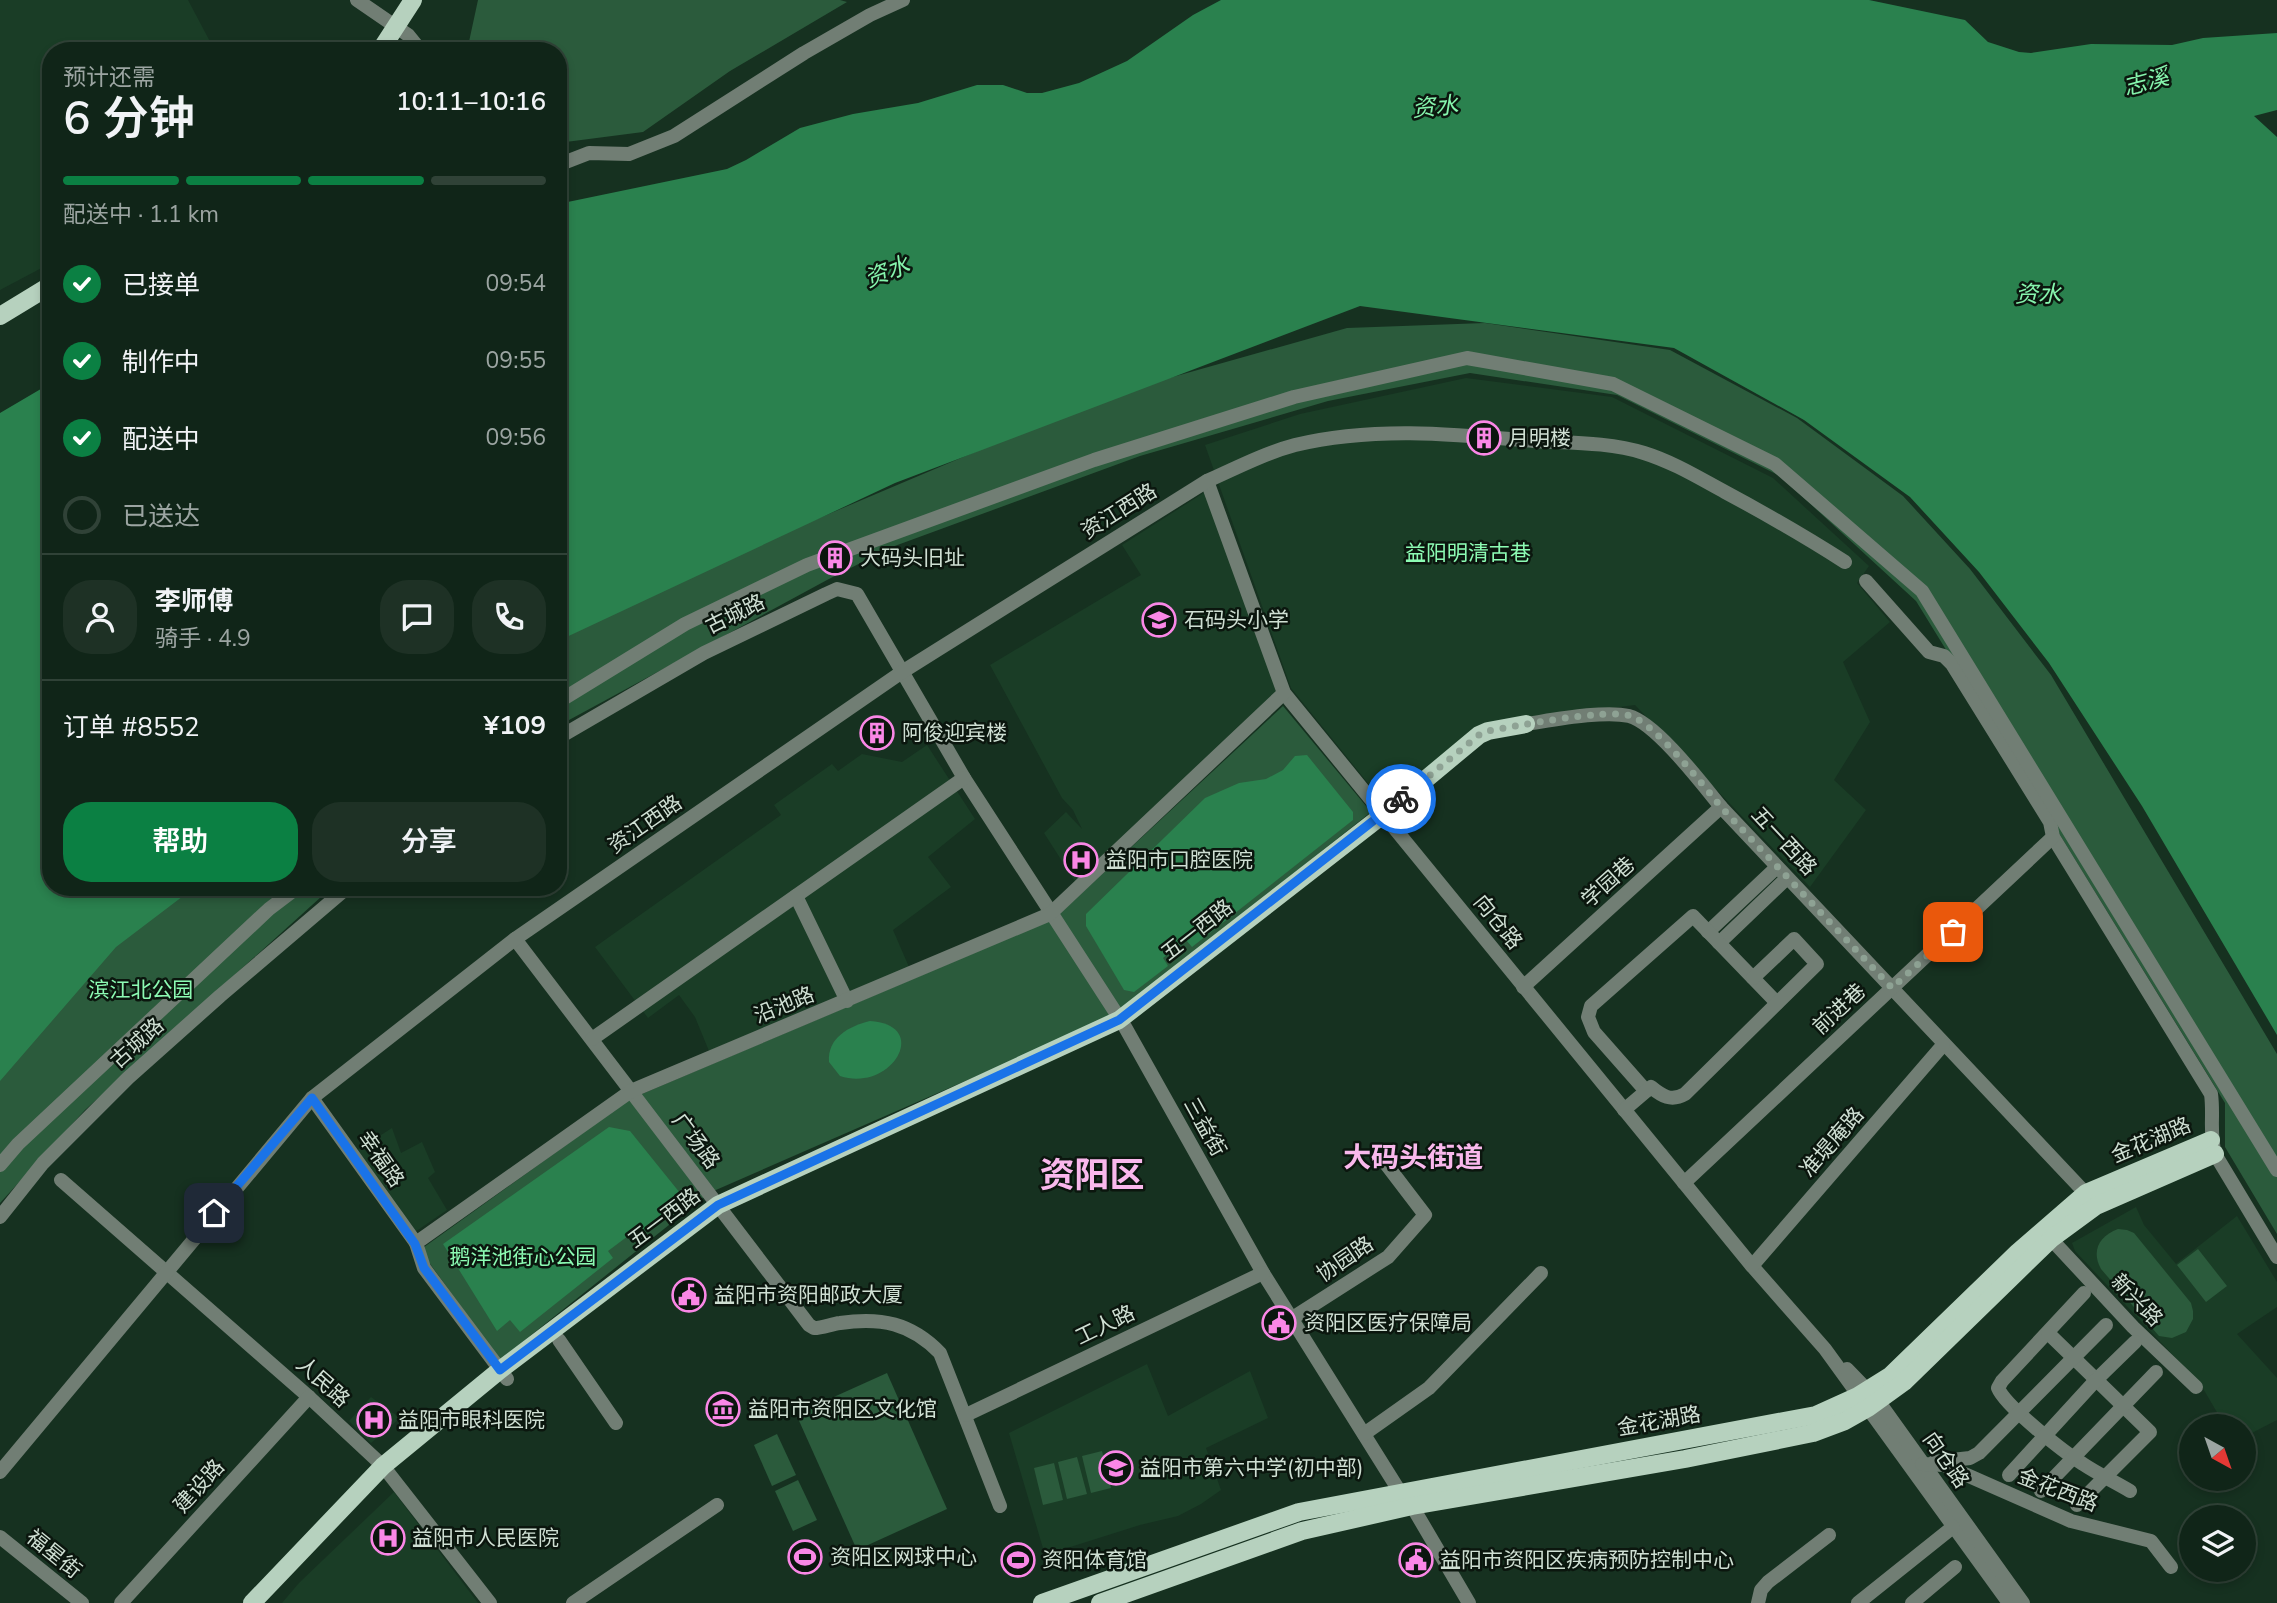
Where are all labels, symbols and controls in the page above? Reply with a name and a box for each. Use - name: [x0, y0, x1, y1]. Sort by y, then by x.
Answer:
- water label: 志溪: [2120, 60, 2175, 103]
- text: 预计还需: [63, 62, 155, 93]
- text: 10:11–10:16: [396, 84, 546, 119]
- text: 6 分钟: [63, 87, 195, 150]
- water label: 资水: [1411, 89, 1460, 124]
- text: 配送中 · 1.1 km: [63, 199, 219, 230]
- water label: 资水: [860, 249, 915, 295]
- icon: check: [63, 265, 101, 303]
- text: 已接单: [122, 268, 200, 303]
- text: 09:54: [486, 268, 546, 299]
- water label: 资水: [2015, 279, 2062, 310]
- icon: check: [63, 342, 101, 380]
- text: 制作中: [122, 345, 200, 380]
- text: 09:55: [486, 345, 546, 376]
- icon: check: [63, 419, 101, 457]
- building icon: 月明楼: [1465, 419, 1503, 457]
- text: 配送中: [122, 422, 200, 457]
- text: 09:56: [486, 422, 546, 453]
- place label: 月明楼: [1508, 424, 1571, 452]
- street label: 资江西路: [1076, 477, 1162, 545]
- text: 已送达: [122, 499, 200, 534]
- building icon: 大码头旧址: [816, 539, 854, 577]
- park label: 益阳明清古巷: [1405, 539, 1531, 567]
- place label: 大码头旧址: [860, 544, 965, 572]
- button: person: [63, 580, 137, 654]
- button: chat: [380, 580, 454, 654]
- button: phone: [472, 580, 546, 654]
- text: 李师傅: [155, 584, 233, 619]
- street label: 古城路: [701, 588, 769, 640]
- school or university icon: 石码头小学: [1140, 601, 1178, 639]
- place label: 石码头小学: [1184, 606, 1289, 634]
- text: 骑手 · 4.9: [155, 623, 251, 654]
- text: ¥109: [484, 708, 546, 743]
- text: 订单 #8552: [63, 710, 200, 745]
- building icon: 阿俊迎宾楼: [858, 714, 896, 752]
- place label: 阿俊迎宾楼: [902, 719, 1007, 747]
- courier: [1366, 764, 1436, 834]
- icon: bike: [1382, 780, 1420, 818]
- street label: 资江西路: [603, 788, 687, 860]
- street label: 五一西路: [1745, 801, 1823, 881]
- button: 帮助: [63, 802, 298, 882]
- button: 分享: [312, 802, 546, 882]
- hospital icon: 益阳市口腔医院: [1062, 841, 1100, 879]
- place label: 益阳市口腔医院: [1106, 846, 1253, 874]
- street label: 学园巷: [1575, 851, 1641, 913]
- street label: 向仓路: [1467, 889, 1529, 955]
- street label: 五一西路: [1155, 893, 1239, 967]
- pin: [1923, 902, 1983, 962]
- icon: bag: [1934, 913, 1972, 951]
- park label: 滨江北公园: [89, 976, 194, 1004]
- street label: 前进巷: [1806, 977, 1872, 1041]
- street label: 沿池路: [750, 980, 818, 1030]
- street label: 古城路: [104, 1012, 170, 1074]
- street label: 三益街: [1177, 1093, 1233, 1161]
- street label: 准堤庵路: [1794, 1101, 1870, 1183]
- street label: 广场路: [666, 1107, 726, 1175]
- street label: 金花湖路: [2107, 1111, 2195, 1169]
- street label: 幸福路: [351, 1125, 411, 1193]
- district label: 大码头街道: [1343, 1139, 1483, 1177]
- district label: 资阳区: [1039, 1152, 1145, 1199]
- street label: 五一西路: [622, 1182, 706, 1254]
- pin: [184, 1183, 244, 1243]
- icon: home: [195, 1194, 233, 1232]
- street label: 协园路: [1311, 1230, 1379, 1288]
- park label: 鹅洋池街心公园: [450, 1243, 597, 1271]
- street label: 新兴路: [2105, 1268, 2169, 1332]
- public building icon: 益阳市资阳邮政大厦: [670, 1276, 708, 1314]
- place label: 益阳市资阳邮政大厦: [714, 1281, 903, 1309]
- street label: 工人路: [1071, 1299, 1139, 1351]
- public building icon: 资阳区医疗保障局: [1260, 1304, 1298, 1342]
- place label: 资阳区医疗保障局: [1304, 1309, 1472, 1337]
- street label: 人民路: [290, 1351, 356, 1413]
- museum icon: 益阳市资阳区文化馆: [704, 1390, 742, 1428]
- place label: 益阳市资阳区文化馆: [748, 1395, 937, 1423]
- street label: 金花湖路: [1615, 1400, 1703, 1442]
- hospital icon: 益阳市眼科医院: [355, 1401, 393, 1439]
- place label: 益阳市眼科医院: [398, 1406, 545, 1434]
- north arrow: [2179, 1414, 2256, 1491]
- map controls: [2179, 1414, 2256, 1582]
- street label: 向仓路: [1916, 1426, 1976, 1494]
- school or university icon: 益阳市第六中学(初中部): [1097, 1449, 1135, 1487]
- street label: 建设路: [168, 1453, 230, 1519]
- place label: 益阳市第六中学(初中部): [1140, 1454, 1363, 1482]
- street label: 金花西路: [2014, 1462, 2102, 1518]
- button: layers: [2179, 1505, 2256, 1582]
- hospital icon: 益阳市人民医院: [369, 1519, 407, 1557]
- street label: 福星街: [21, 1523, 87, 1585]
- place label: 益阳市人民医院: [412, 1524, 559, 1552]
- sports icon: 资阳区网球中心: [786, 1538, 824, 1576]
- sports icon: 资阳体育馆: [999, 1541, 1037, 1579]
- public building icon: 益阳市资阳区疾病预防控制中心: [1397, 1541, 1435, 1579]
- place label: 资阳区网球中心: [830, 1543, 977, 1571]
- place label: 资阳体育馆: [1042, 1546, 1147, 1574]
- place label: 益阳市资阳区疾病预防控制中心: [1440, 1546, 1734, 1574]

